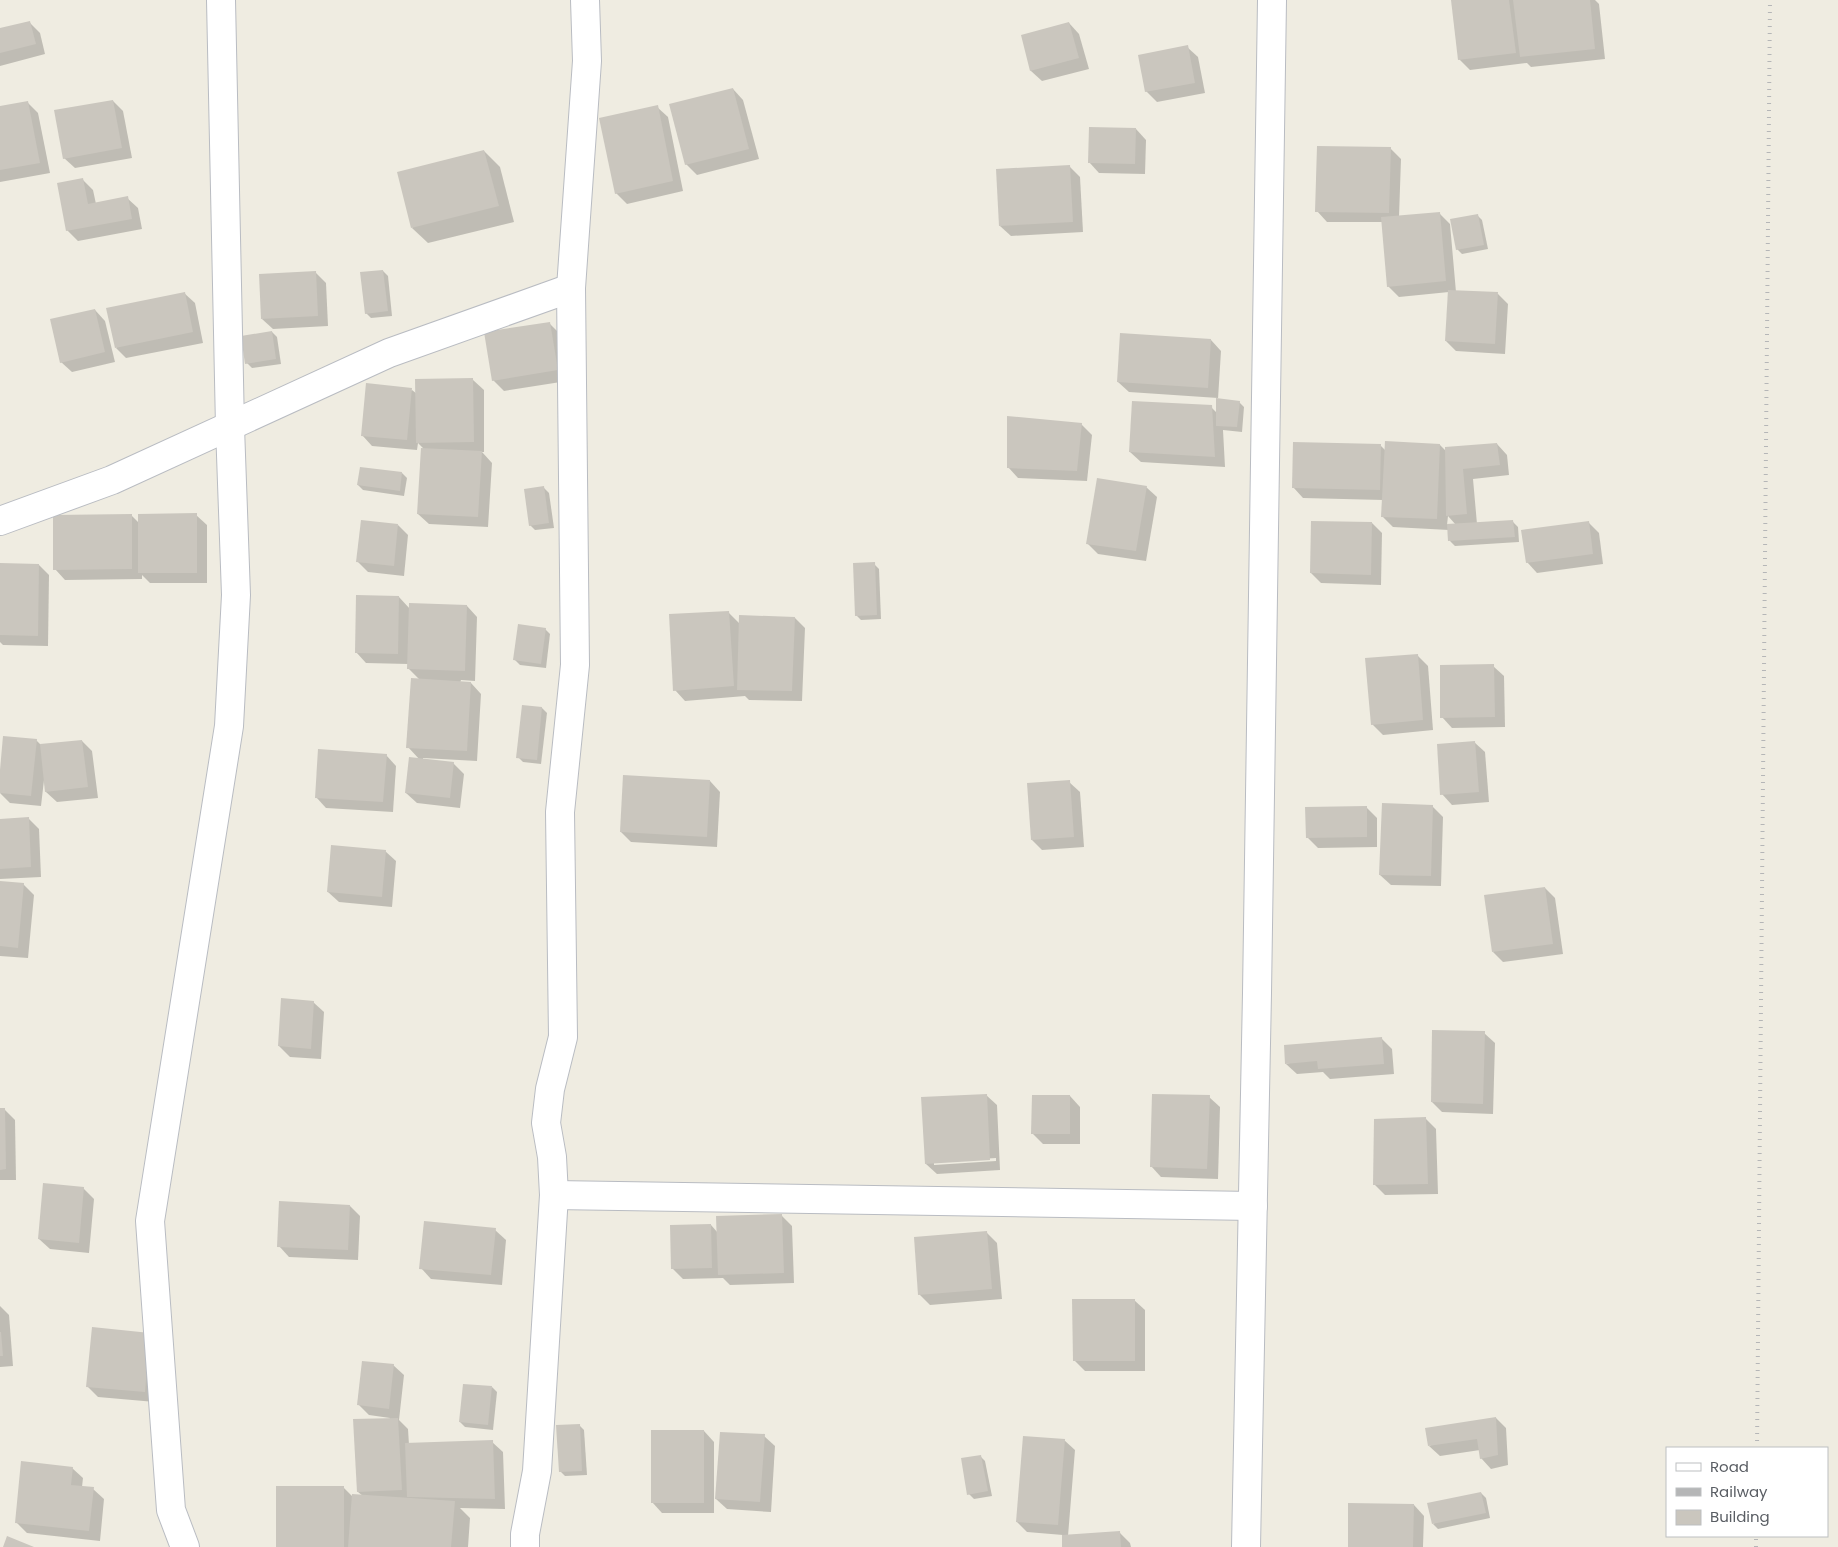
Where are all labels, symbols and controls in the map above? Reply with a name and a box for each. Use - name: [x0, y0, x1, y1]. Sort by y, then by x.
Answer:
- legend: [1666, 1447, 1828, 1537]
- text: Road: [1710, 1456, 1749, 1477]
- text: Railway: [1710, 1481, 1768, 1502]
- text: Building: [1710, 1506, 1770, 1527]

